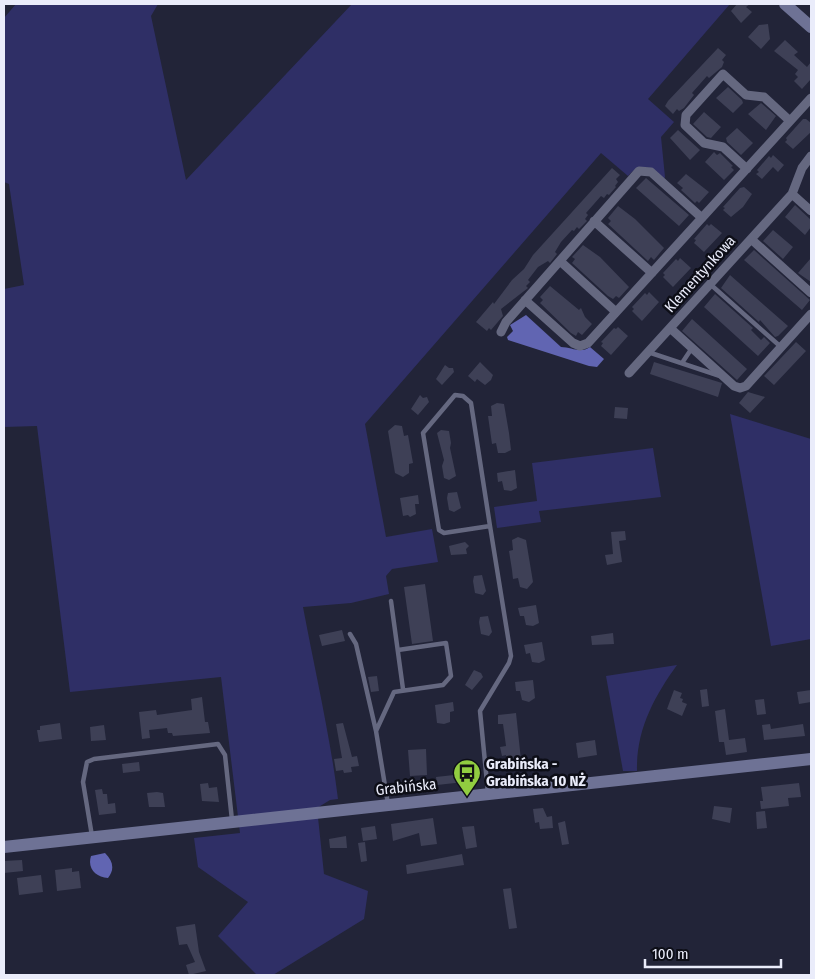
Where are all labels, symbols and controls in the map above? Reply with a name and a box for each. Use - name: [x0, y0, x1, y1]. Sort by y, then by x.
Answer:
- street label: Klementynkowa: [661, 232, 739, 316]
- place label: Grabińska - Grabińska 10 NŻ: [486, 755, 586, 790]
- bus stop icon: Grabińska - Grabińska 10 NŻ: [452, 758, 482, 797]
- street label: Grabińska: [375, 775, 437, 799]
- scale bar: [645, 936, 781, 968]
- text: 100 m: [652, 945, 689, 963]

